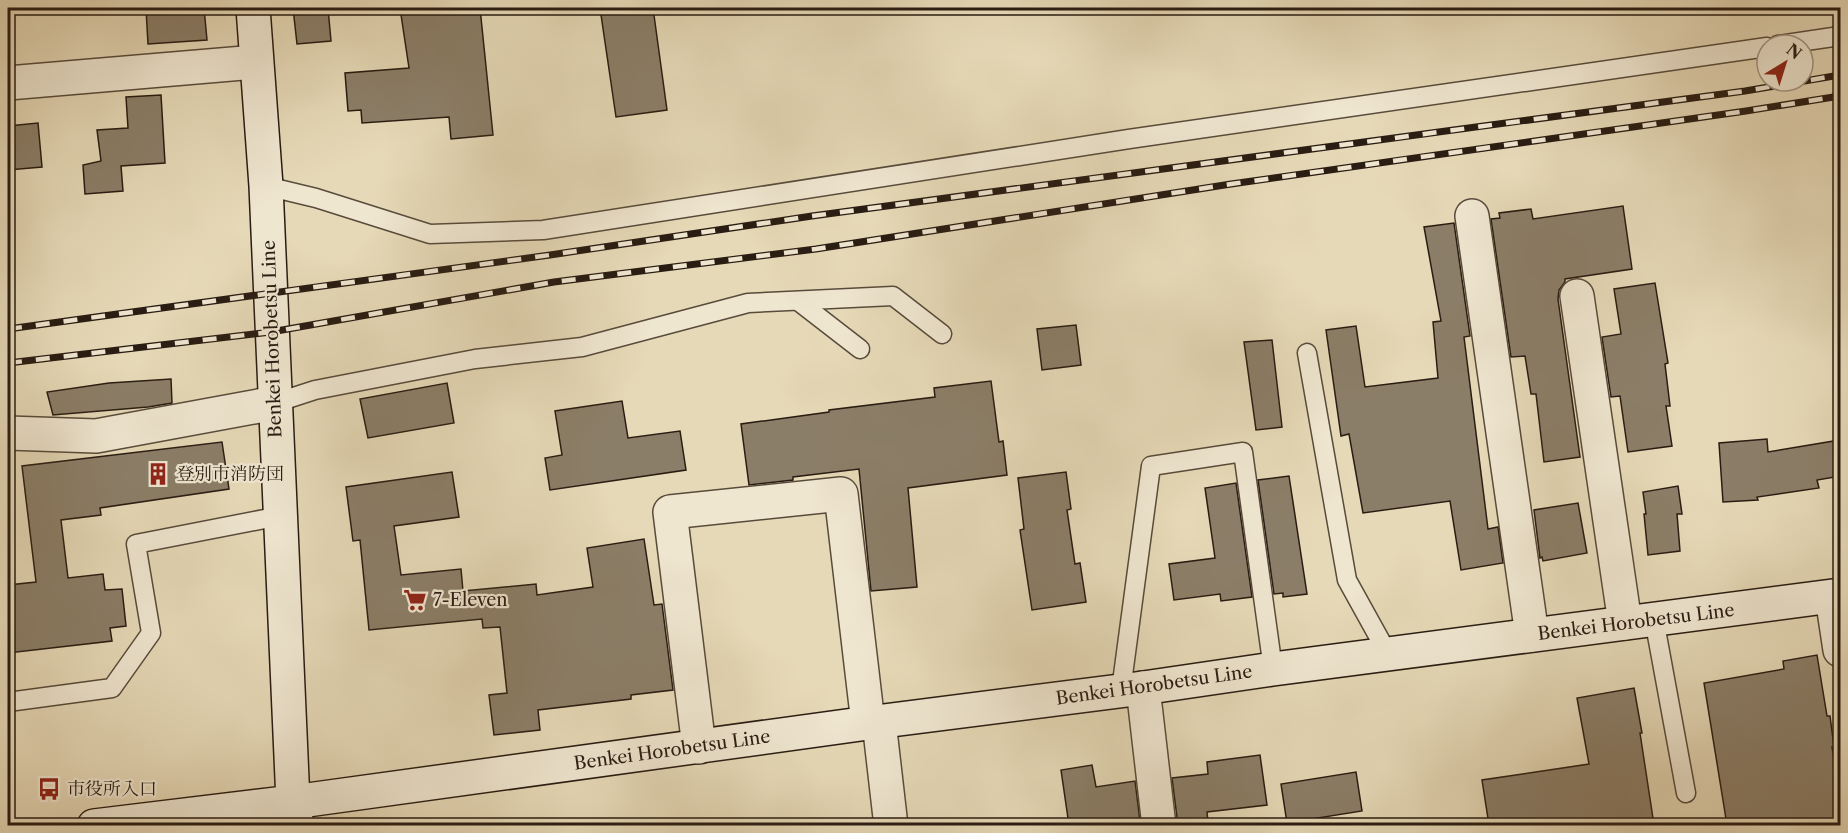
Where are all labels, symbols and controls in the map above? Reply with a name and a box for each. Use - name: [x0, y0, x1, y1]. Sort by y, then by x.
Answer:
- north arrow: [1755, 33, 1815, 93]
- text: N: [1783, 39, 1806, 63]
- street label: Benkei Horobetsu Line: [258, 240, 286, 438]
- building icon: 登別市消防団: [145, 461, 171, 487]
- place label: 登別市消防団: [176, 463, 284, 485]
- supermarket icon: 7-Eleven: [402, 587, 428, 613]
- place label: 7-Eleven: [433, 589, 508, 611]
- street label: Benkei Horobetsu Line: [1536, 599, 1736, 645]
- street label: Benkei Horobetsu Line: [1054, 660, 1254, 710]
- street label: Benkei Horobetsu Line: [572, 725, 772, 775]
- bus stop icon: 市役所入口: [36, 776, 62, 802]
- place label: 市役所入口: [67, 778, 157, 800]

